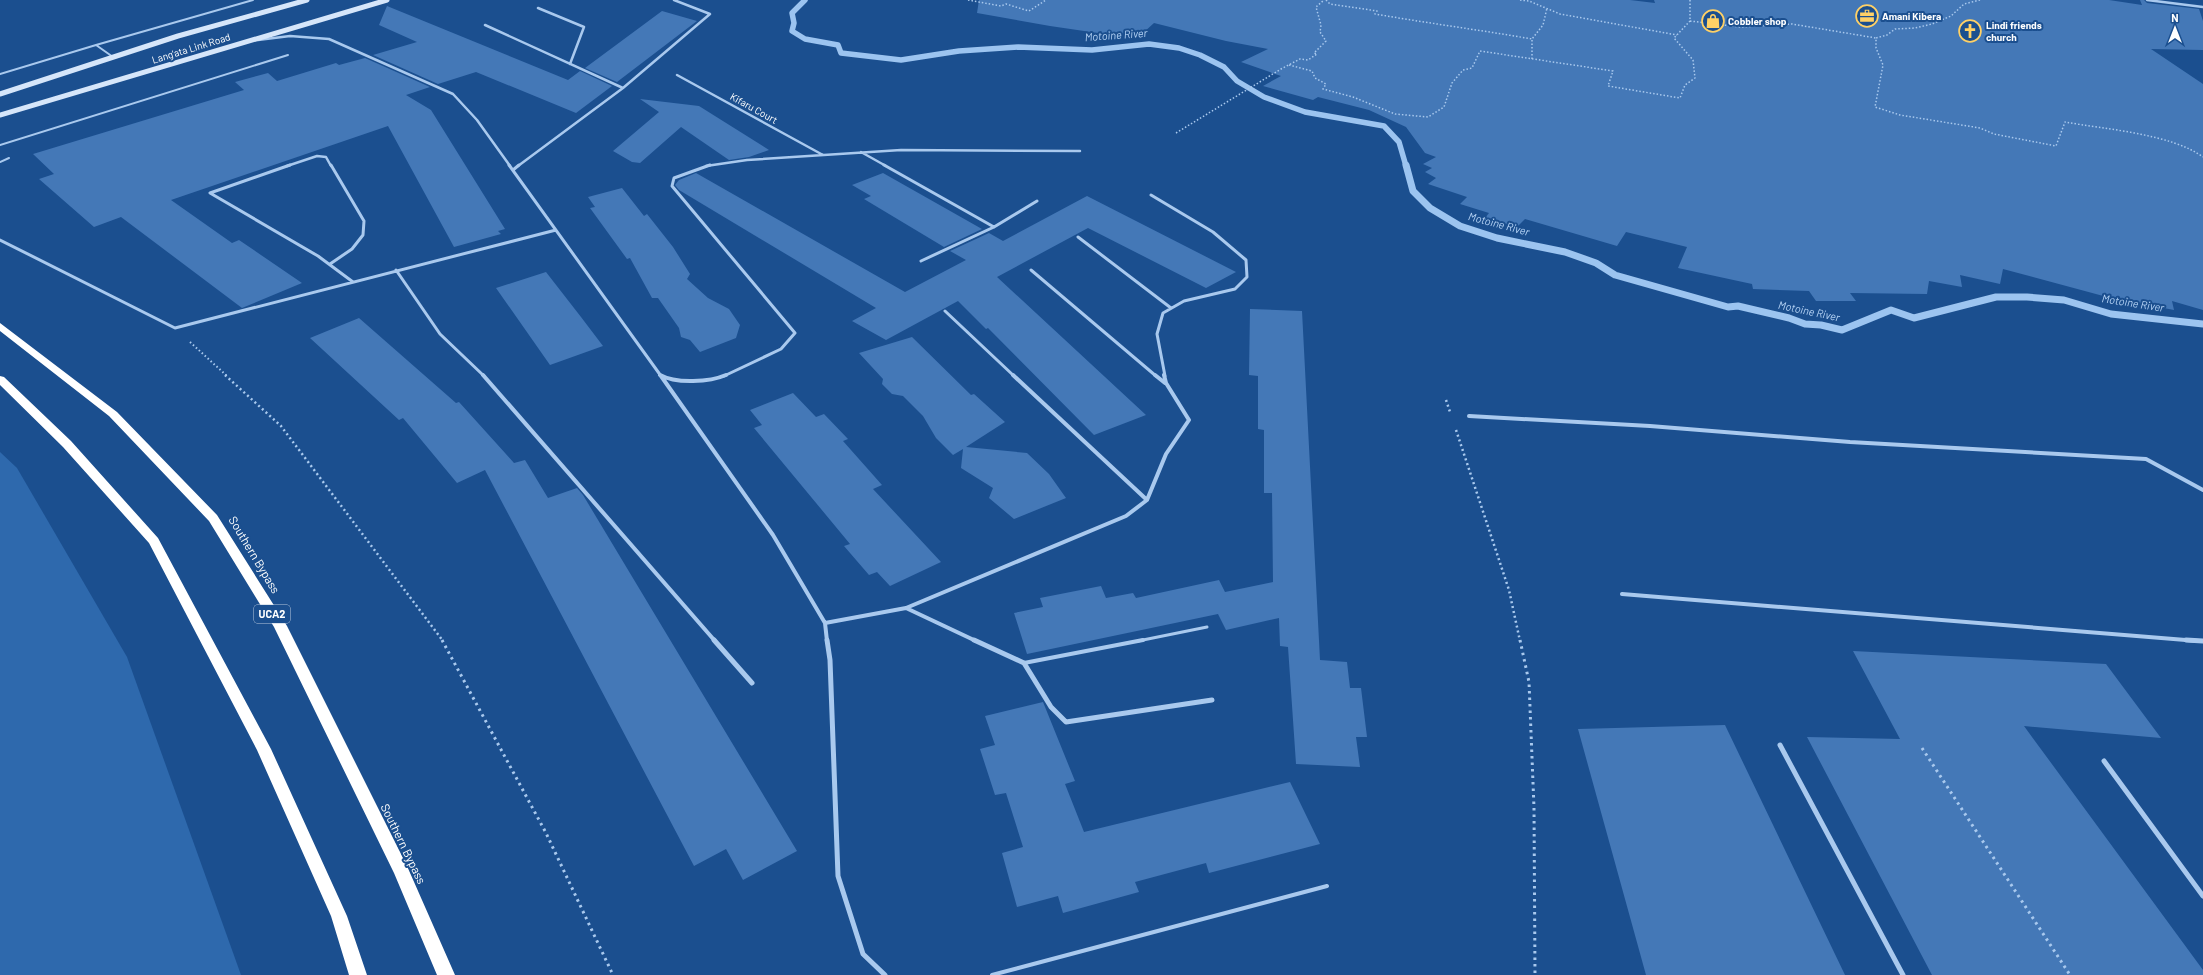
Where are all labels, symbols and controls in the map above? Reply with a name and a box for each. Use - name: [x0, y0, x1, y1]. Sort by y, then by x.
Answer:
- office icon: Amani Kibera: [1854, 3, 1880, 29]
- shop icon: Cobbler shop: [1700, 8, 1726, 34]
- north arrow: [2155, 8, 2195, 48]
- place label: Amani Kibera: [1882, 10, 1941, 22]
- text: N: [2171, 11, 2179, 24]
- place label: Cobbler shop: [1728, 15, 1787, 27]
- church icon: Lindi friends church: [1957, 18, 1983, 44]
- place label: Lindi friends church: [1986, 19, 2042, 43]
- water label: Motoine River: [1084, 26, 1149, 43]
- street label: Lang'ata Link Road: [150, 30, 232, 66]
- street label: Kifaru Court: [728, 90, 780, 126]
- water label: Motoine River: [1467, 209, 1532, 238]
- water label: Motoine River: [2101, 291, 2166, 314]
- water label: Motoine River: [1777, 298, 1842, 324]
- street label: Southern Bypass: [226, 513, 283, 596]
- road number: UCA2: [254, 605, 290, 623]
- street label: Southern Bypass: [378, 801, 429, 886]

